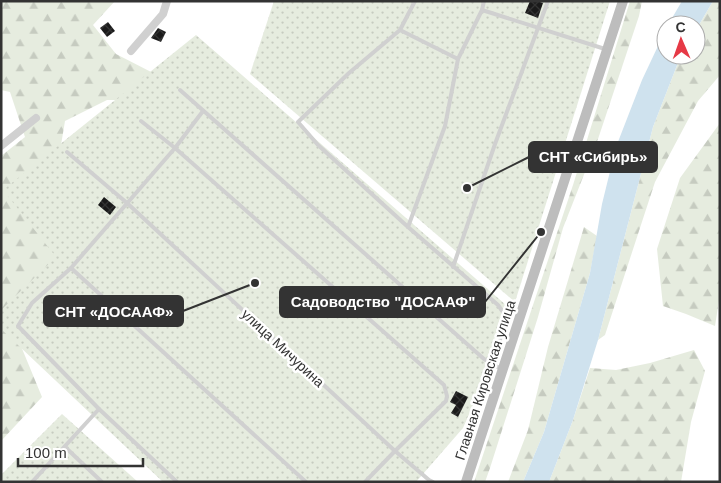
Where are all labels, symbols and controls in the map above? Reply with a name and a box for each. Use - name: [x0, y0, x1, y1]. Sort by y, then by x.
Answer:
- north arrow: [656, 15, 706, 65]
- text: С: [675, 19, 686, 35]
- callout: СНТ «Сибирь»: [529, 142, 657, 172]
- text: СНТ «Сибирь»: [539, 148, 647, 165]
- callout: Садоводство "ДОСААФ": [280, 287, 485, 317]
- text: Садоводство "ДОСААФ": [291, 293, 475, 310]
- callout: СНТ «ДОСААФ»: [44, 296, 183, 326]
- street label: Главная Кировская улица: [452, 298, 519, 462]
- text: СНТ «ДОСААФ»: [55, 303, 173, 320]
- street label: улица Мичурина: [238, 306, 328, 391]
- scale bar: [18, 436, 142, 468]
- text: 100 m: [25, 444, 67, 461]

